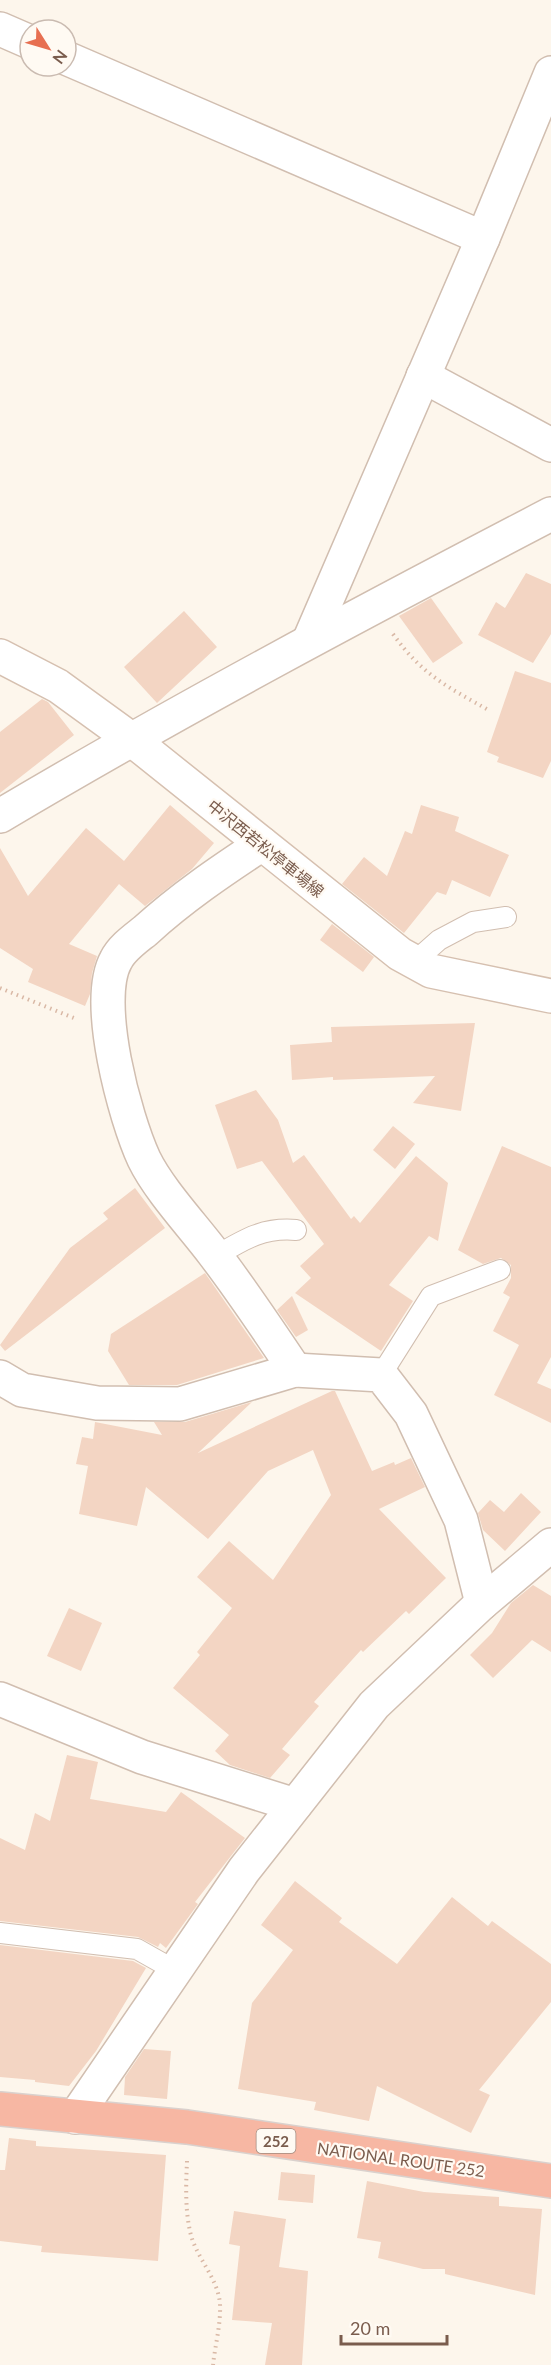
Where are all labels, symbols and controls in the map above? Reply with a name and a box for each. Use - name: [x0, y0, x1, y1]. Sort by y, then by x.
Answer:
- north arrow: [18, 18, 78, 78]
- text: N: [49, 47, 72, 68]
- street label: 中沢西若松停車場線: [204, 795, 328, 901]
- road number: 252: [256, 2129, 296, 2153]
- street label: NATIONAL ROUTE 252: [316, 2138, 486, 2180]
- scale bar: [341, 2308, 448, 2346]
- text: 20 m: [350, 2317, 390, 2339]

